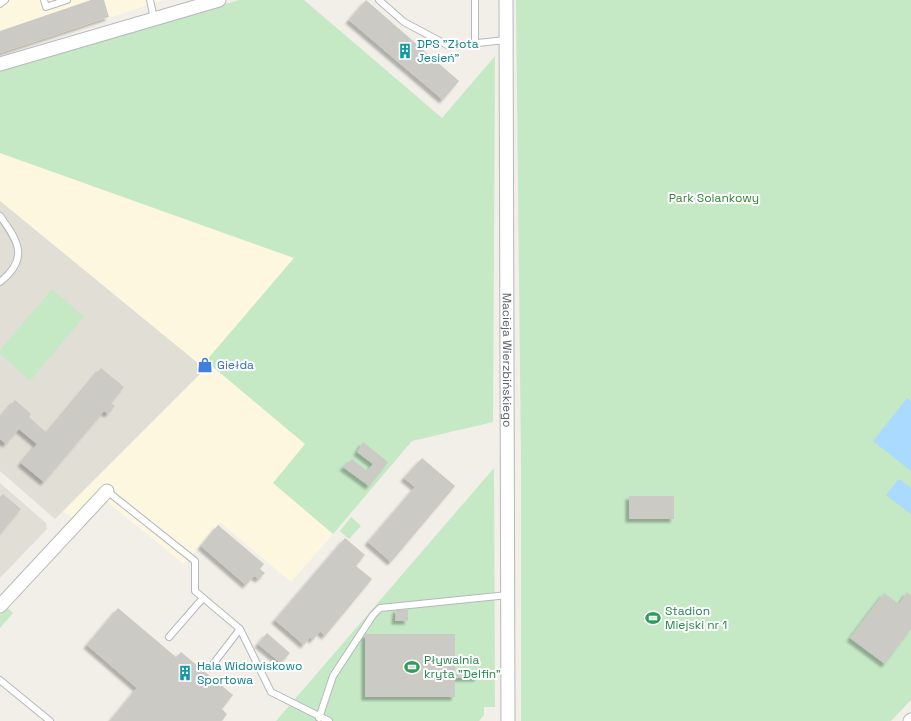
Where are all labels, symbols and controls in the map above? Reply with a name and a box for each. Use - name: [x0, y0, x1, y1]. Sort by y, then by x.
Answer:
- place label: DPS "Złota Jesień": [417, 36, 479, 66]
- building icon: DPS "Złota Jesień": [396, 42, 414, 60]
- park label: Park Solankowy: [669, 190, 759, 206]
- street label: Macieja Wierzbińskiego: [499, 293, 515, 427]
- shop icon: Giełda: [196, 356, 214, 374]
- place label: Giełda: [217, 357, 254, 373]
- place label: Stadion Miejski nr 1: [665, 603, 727, 633]
- sports icon: Stadion Miejski nr 1: [644, 609, 662, 627]
- place label: Pływalnia kryta "Delfin": [424, 652, 501, 682]
- place label: Hala Widowiskowo Sportowa: [197, 658, 302, 688]
- sports icon: Pływalnia kryta "Delfin": [403, 658, 421, 676]
- building icon: Hala Widowiskowo Sportowa: [176, 664, 194, 682]

